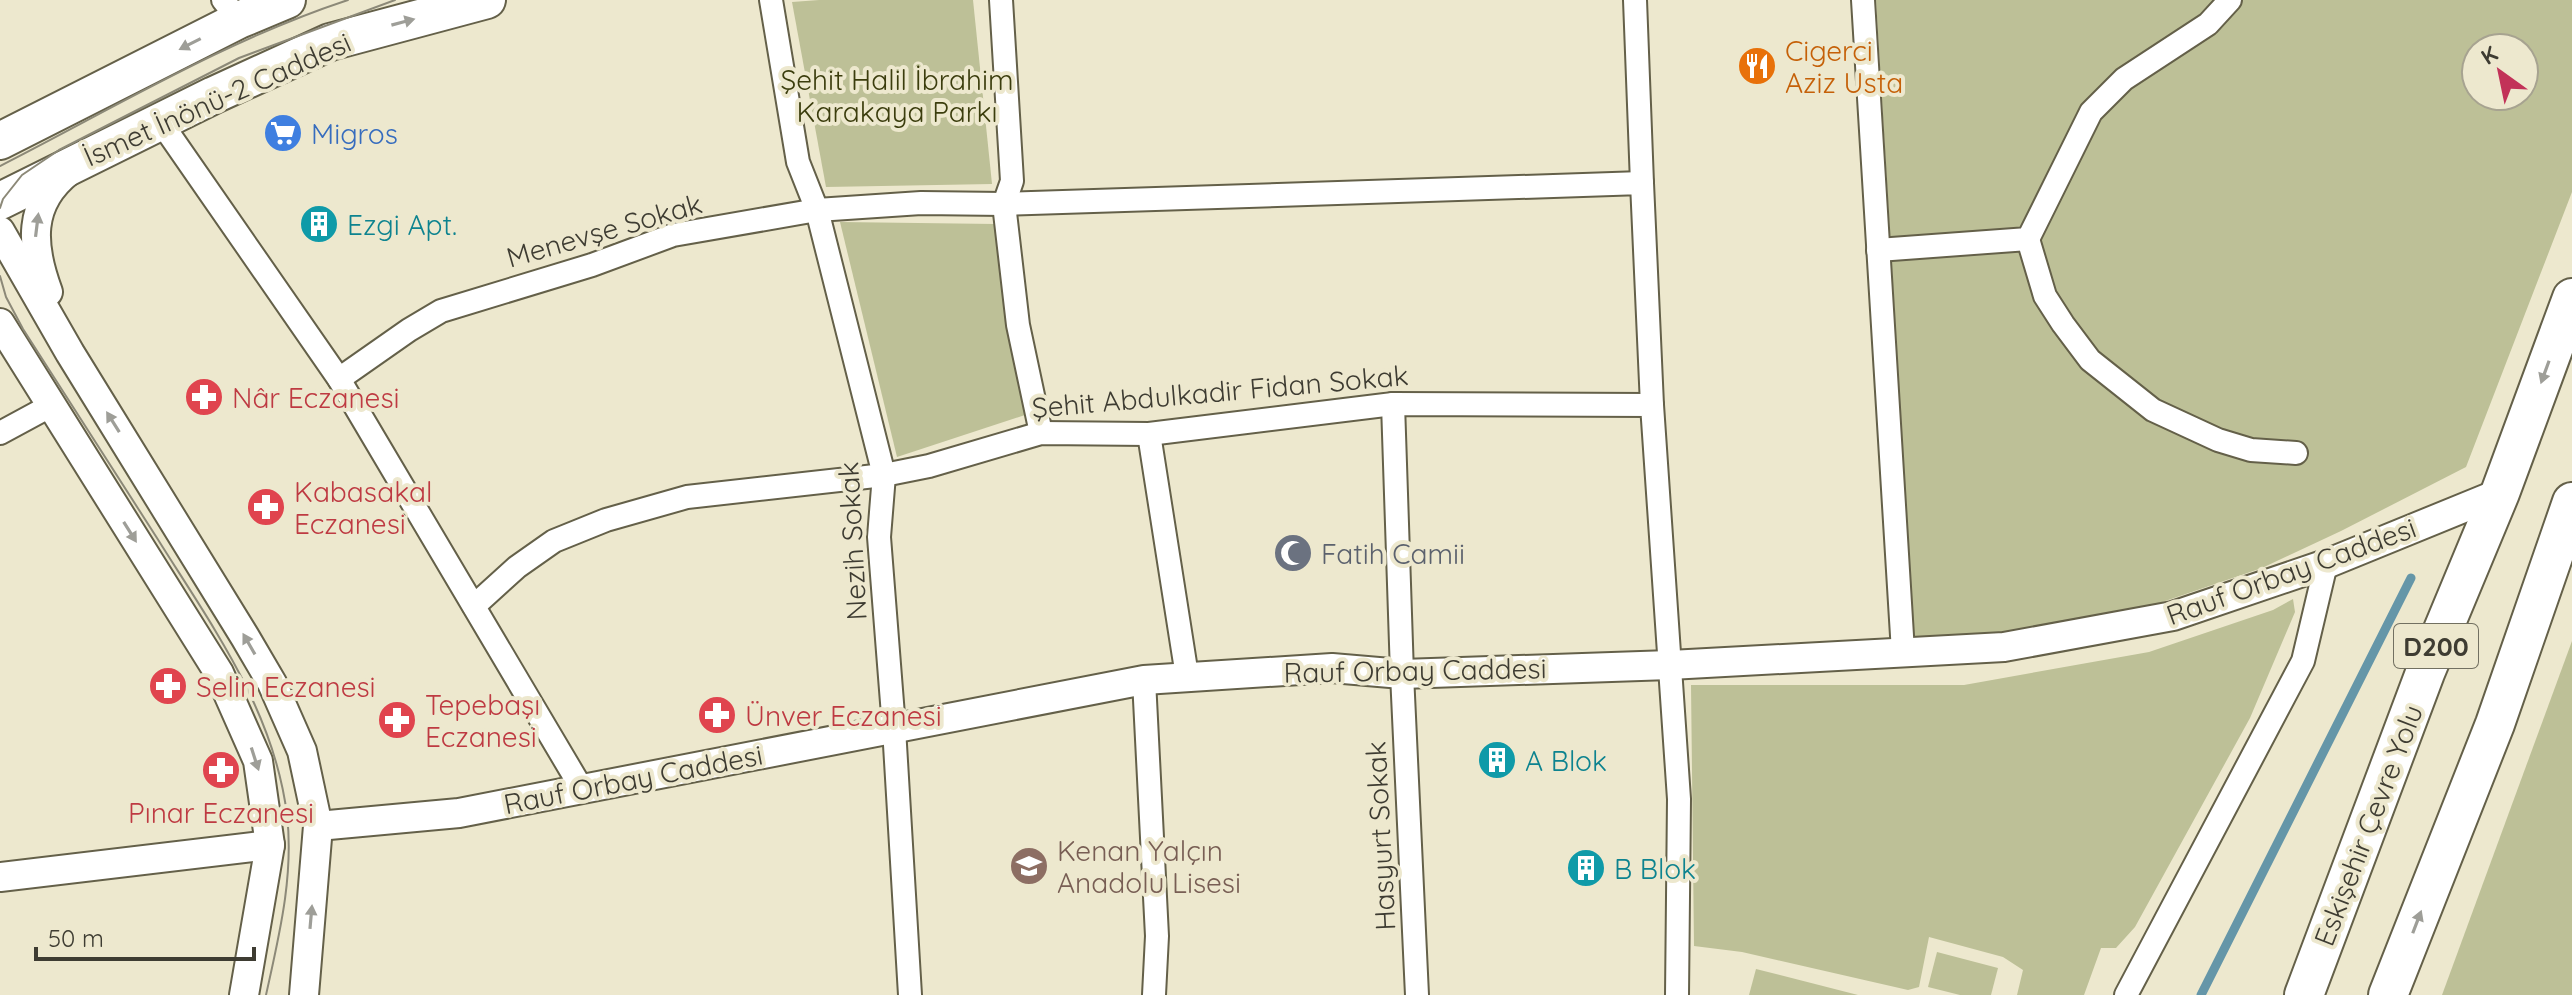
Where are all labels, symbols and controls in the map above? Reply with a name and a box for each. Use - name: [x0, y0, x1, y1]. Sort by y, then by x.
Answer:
- one-way arrow: [391, 16, 416, 28]
- street label: İsmet İnönü-2 Caddesi: [78, 24, 356, 174]
- north arrow: [2460, 32, 2540, 112]
- place label: Cigerci Aziz Usta: [1785, 33, 1903, 100]
- one-way arrow: [179, 38, 202, 51]
- text: K: [2475, 40, 2503, 71]
- restaurant icon: Cigerci Aziz Usta: [1736, 45, 1778, 87]
- park label: Şehit Halil İbrahim Karakaya Parkı: [780, 62, 1014, 129]
- supermarket icon: Migros: [262, 112, 304, 154]
- place label: Migros: [311, 116, 398, 151]
- street label: Menevşe Sokak: [502, 185, 706, 275]
- building icon: Ezgi Apt.: [298, 203, 340, 245]
- place label: Ezgi Apt.: [347, 207, 457, 242]
- one-way arrow: [31, 212, 44, 237]
- street label: Şehit Abdulkadir Fidan Sokak: [1030, 357, 1410, 425]
- one-way arrow: [2538, 360, 2551, 384]
- pharmacy icon: Nâr Eczanesi: [183, 376, 225, 418]
- place label: Nâr Eczanesi: [232, 380, 400, 415]
- one-way arrow: [106, 411, 120, 433]
- street label: Nezih Sokak: [830, 461, 874, 621]
- place label: Kabasakal Eczanesi: [294, 474, 432, 541]
- pharmacy icon: Kabasakal Eczanesi: [245, 486, 287, 528]
- street label: Rauf Orbay Caddesi: [2161, 510, 2421, 632]
- one-way arrow: [122, 521, 136, 543]
- mosque icon: Fatih Camii: [1272, 532, 1314, 574]
- place label: Fatih Camii: [1321, 536, 1465, 571]
- road number: D200: [2394, 624, 2478, 668]
- one-way arrow: [242, 633, 256, 655]
- street label: Rauf Orbay Caddesi: [1283, 650, 1547, 690]
- pharmacy icon: Selin Eczanesi: [147, 665, 189, 707]
- place label: Selin Eczanesi: [196, 669, 376, 704]
- place label: Tepebaşı Eczanesi: [425, 687, 540, 754]
- pharmacy icon: Ünver Eczanesi: [696, 694, 738, 736]
- place label: Ünver Eczanesi: [745, 698, 942, 733]
- pharmacy icon: Tepebaşı Eczanesi: [376, 699, 418, 741]
- street label: Eskişehir Çevre Yolu: [2306, 700, 2430, 950]
- street label: Rauf Orbay Caddesi: [501, 737, 765, 821]
- building icon: A Blok: [1476, 739, 1518, 781]
- street label: Hasyurt Sokak: [1358, 740, 1402, 932]
- place label: A Blok: [1525, 743, 1607, 778]
- one-way arrow: [249, 747, 262, 771]
- pharmacy icon: Pınar Eczanesi: [200, 749, 242, 791]
- place label: Pınar Eczanesi: [128, 795, 314, 830]
- place label: Kenan Yalçın Anadolu Lisesi: [1057, 833, 1241, 900]
- school or university icon: Kenan Yalçın Anadolu Lisesi: [1008, 845, 1050, 887]
- building icon: B Blok: [1565, 847, 1607, 889]
- place label: B Blok: [1614, 851, 1696, 886]
- one-way arrow: [305, 904, 318, 929]
- one-way arrow: [2411, 910, 2424, 934]
- scale bar: [36, 911, 254, 961]
- text: 50 m: [48, 923, 104, 953]

